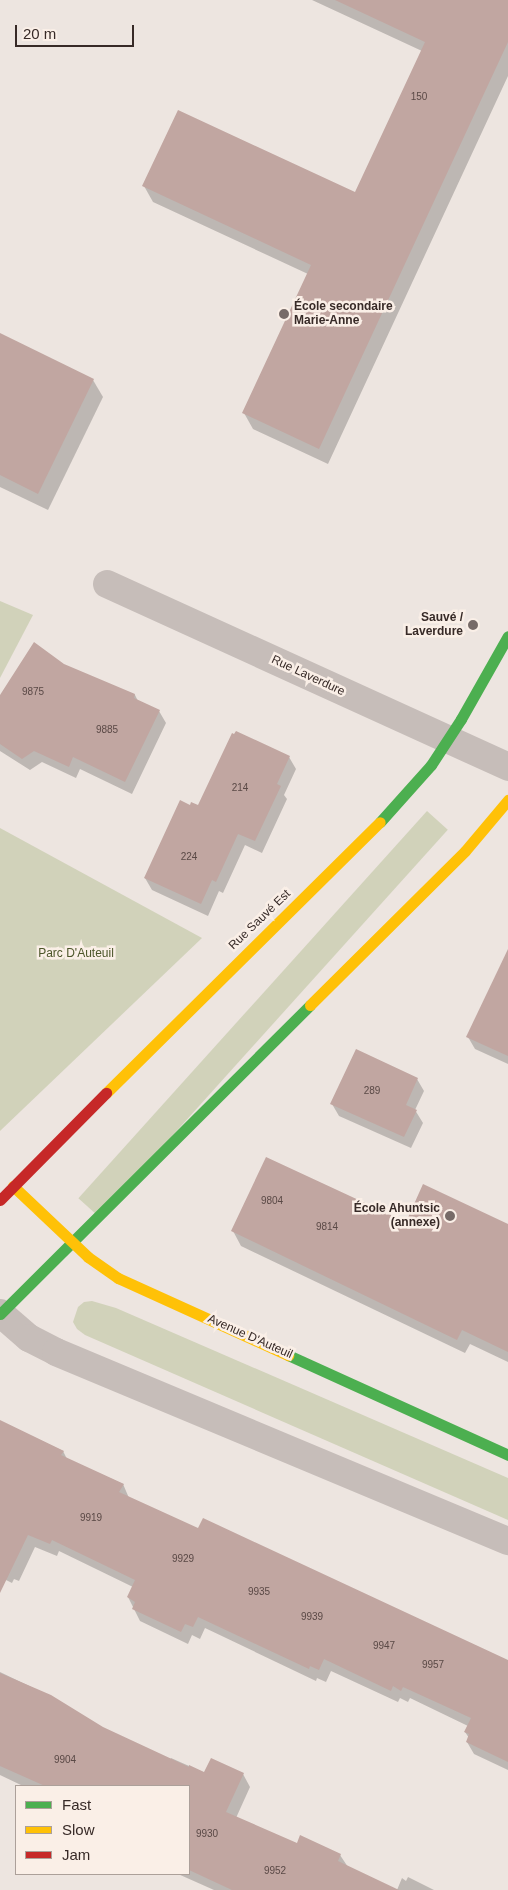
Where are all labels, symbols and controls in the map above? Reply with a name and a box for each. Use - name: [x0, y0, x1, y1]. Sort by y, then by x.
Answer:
- scale bar: [18, 15, 136, 47]
- text: 20 m: [23, 25, 56, 42]
- house number: 150: [411, 91, 427, 103]
- place label: École secondaire Marie-Anne: [294, 300, 393, 328]
- marker: École secondaire Marie-Anne: [278, 308, 290, 320]
- place label: Sauvé / Laverdure: [405, 611, 463, 639]
- marker: Sauvé / Laverdure: [467, 619, 479, 631]
- street label: Rue Laverdure: [269, 653, 347, 699]
- house number: 9875: [22, 686, 44, 698]
- house number: 9885: [96, 724, 118, 736]
- house number: 214: [232, 782, 248, 794]
- house number: 224: [181, 851, 197, 863]
- street label: Rue Sauvé Est: [226, 887, 294, 953]
- park label: Parc D'Auteuil: [38, 947, 114, 961]
- house number: 289: [364, 1085, 380, 1097]
- house number: 9804: [261, 1195, 283, 1207]
- place label: École Ahuntsic (annexe): [353, 1202, 440, 1230]
- marker: École Ahuntsic (annexe): [444, 1210, 456, 1222]
- house number: 9814: [316, 1221, 338, 1233]
- street label: Avenue D'Auteuil: [205, 1312, 295, 1362]
- house number: 9919: [80, 1512, 102, 1524]
- house number: 9929: [172, 1553, 194, 1565]
- house number: 9935: [248, 1586, 270, 1598]
- house number: 9939: [301, 1611, 323, 1623]
- house number: 9947: [373, 1640, 395, 1652]
- house number: 9957: [422, 1659, 444, 1671]
- house number: 9904: [54, 1754, 76, 1766]
- legend: [15, 1785, 190, 1875]
- text: Fast: [62, 1796, 91, 1813]
- text: Slow: [62, 1821, 95, 1838]
- house number: 9930: [196, 1828, 218, 1840]
- text: Jam: [62, 1846, 90, 1863]
- house number: 9952: [264, 1865, 286, 1877]

